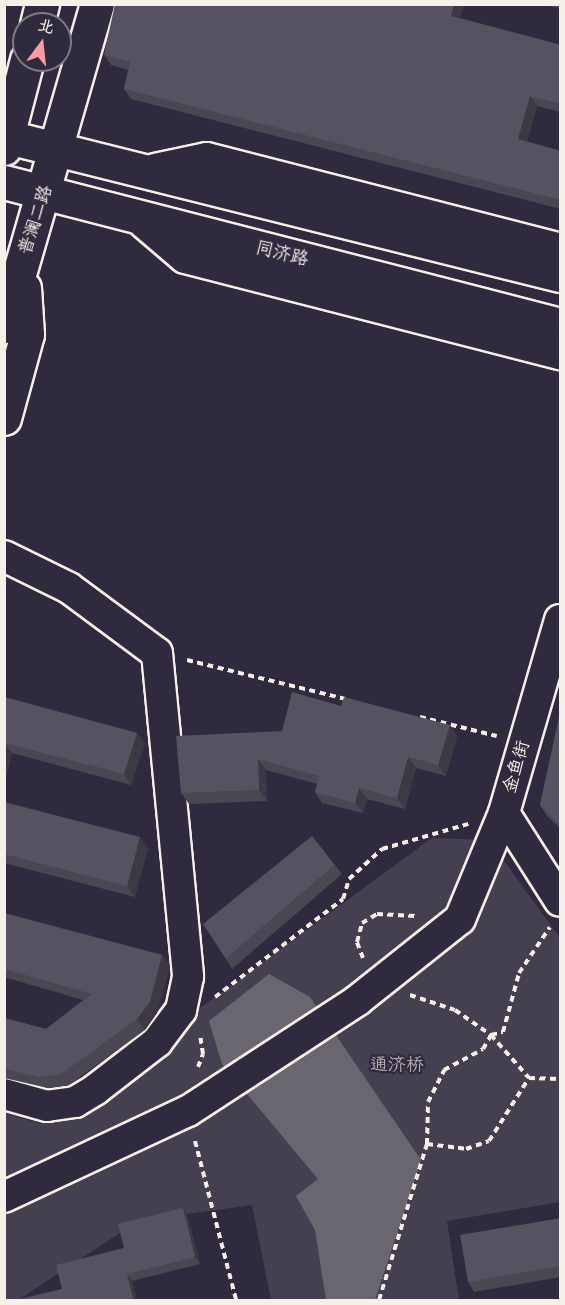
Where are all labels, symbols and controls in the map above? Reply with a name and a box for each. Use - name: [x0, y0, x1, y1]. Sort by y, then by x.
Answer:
- north arrow: [12, 12, 72, 72]
- text: 北: [36, 14, 57, 39]
- street label: 普澜二路: [15, 182, 57, 258]
- street label: 同济路: [253, 237, 311, 271]
- street label: 金鱼街: [499, 738, 535, 796]
- park label: 通济桥: [370, 1054, 424, 1076]

